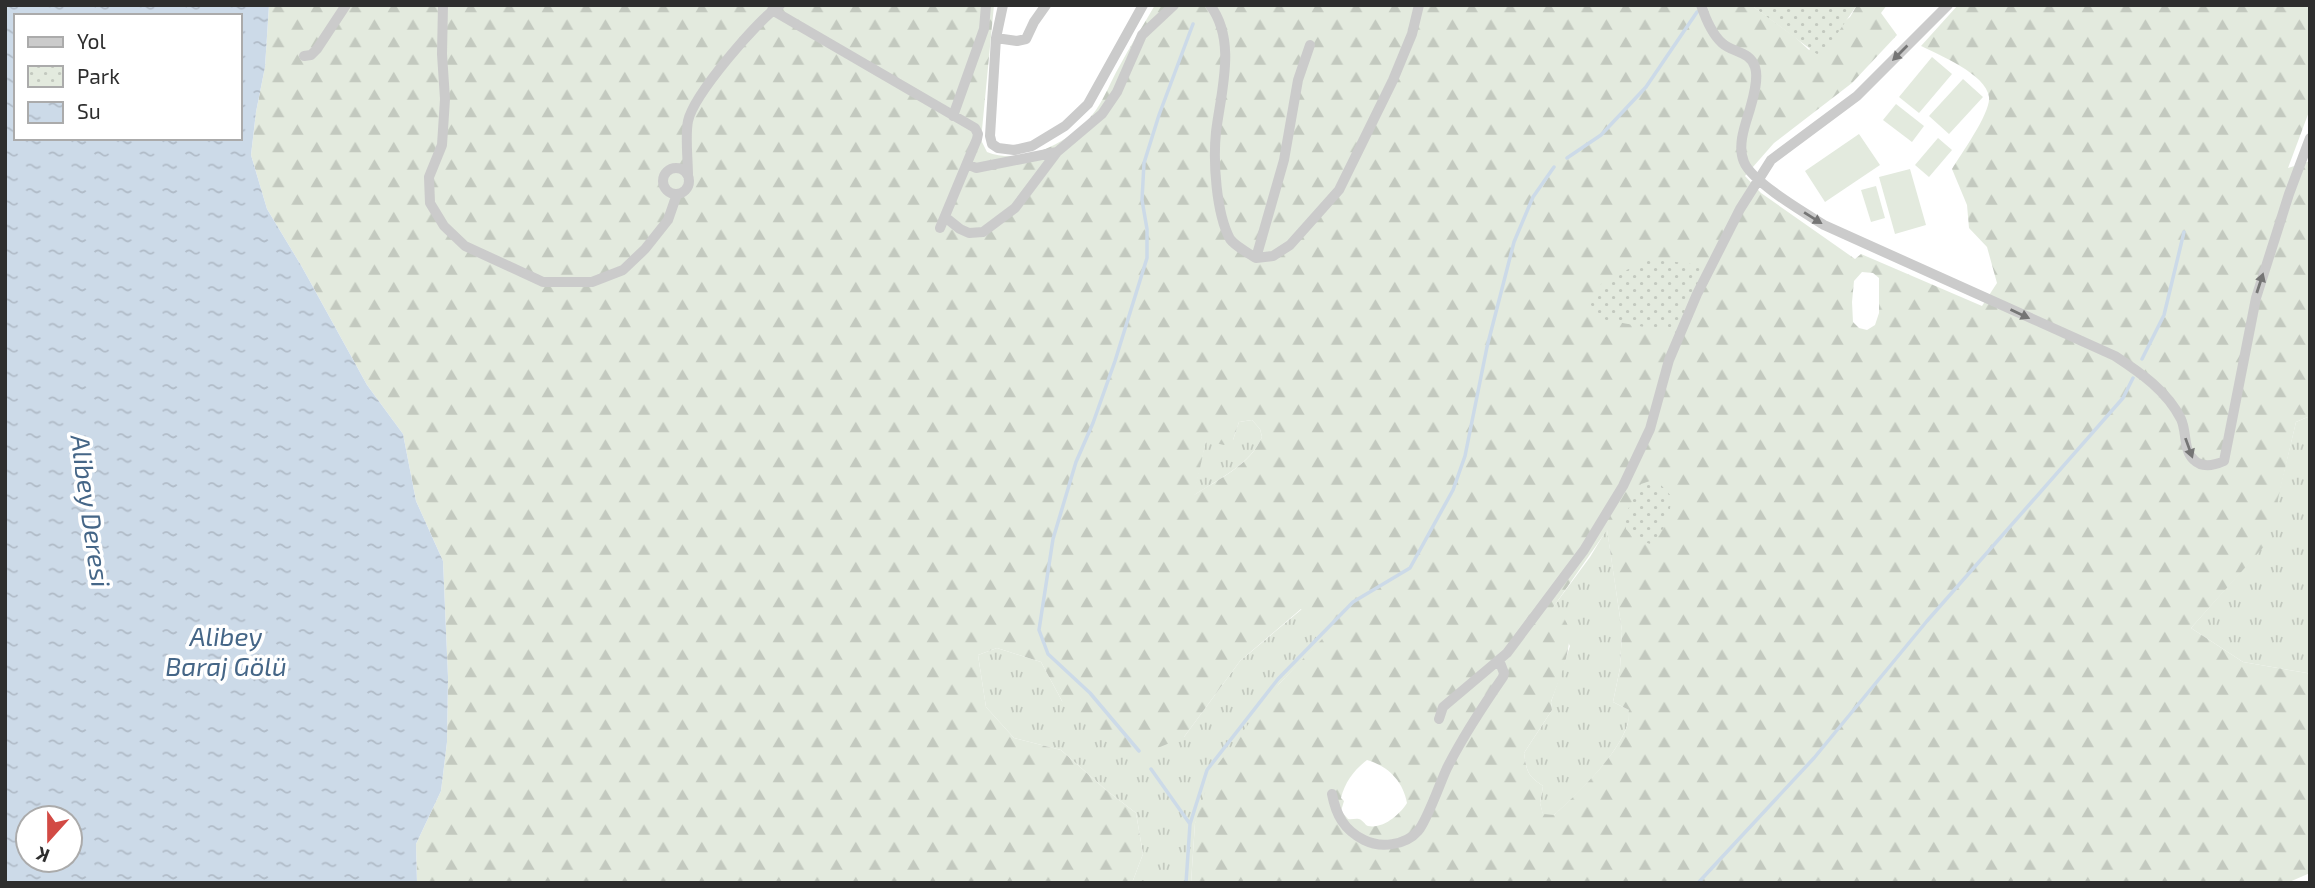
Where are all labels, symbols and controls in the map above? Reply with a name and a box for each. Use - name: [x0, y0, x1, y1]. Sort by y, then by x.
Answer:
- legend: [14, 14, 242, 140]
- text: Yol: [77, 28, 106, 53]
- one-way arrow: [1891, 45, 1908, 62]
- text: Park: [77, 63, 120, 88]
- text: Su: [77, 98, 101, 123]
- one-way arrow: [1804, 212, 1823, 225]
- one-way arrow: [2256, 272, 2266, 293]
- one-way arrow: [2010, 308, 2030, 320]
- water label: Alibey Deresi: [64, 432, 118, 589]
- one-way arrow: [2184, 438, 2195, 459]
- water label: Alibey Baraj Gölü: [165, 620, 287, 681]
- north arrow: [14, 804, 84, 874]
- text: K: [33, 842, 52, 868]

